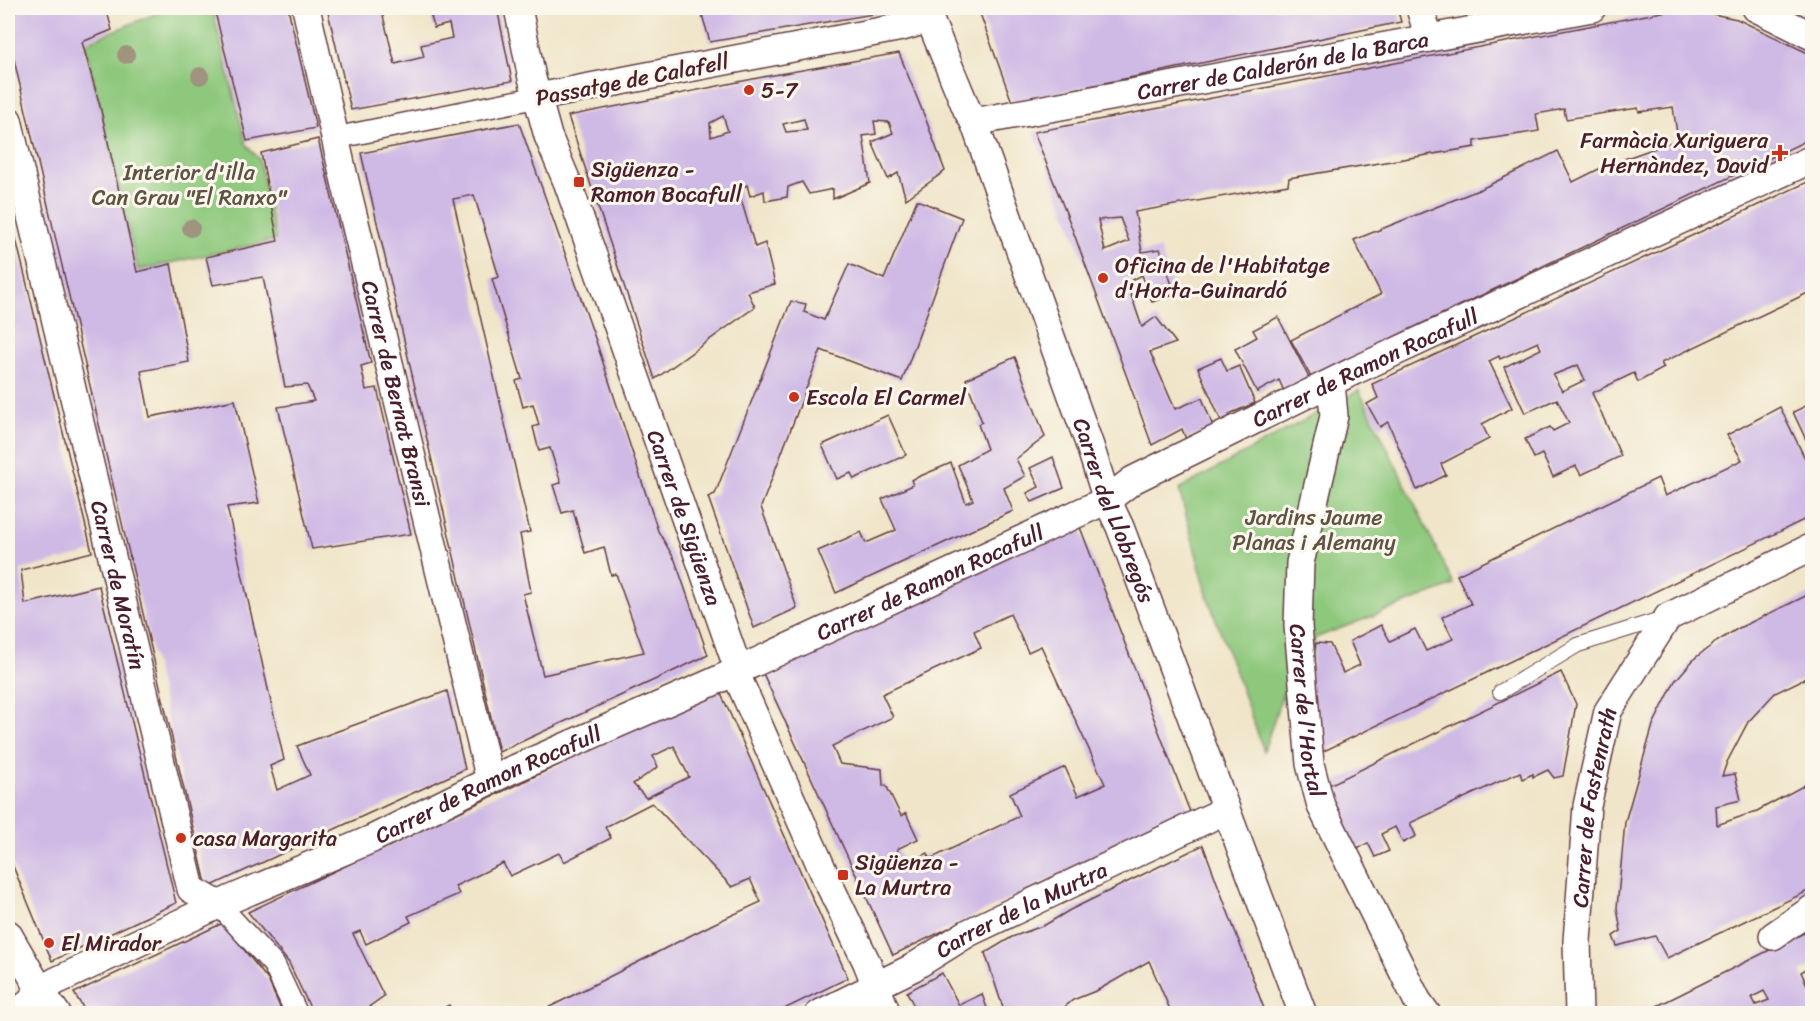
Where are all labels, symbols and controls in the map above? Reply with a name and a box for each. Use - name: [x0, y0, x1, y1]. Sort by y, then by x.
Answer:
- street label: Carrer de Calderón de la Barca: [1134, 20, 1432, 112]
- street label: Passatge de Calafell: [532, 41, 733, 117]
- place label: 5-7: [761, 71, 799, 110]
- marker: 5-7: [742, 83, 756, 97]
- place label: Farmàcia Xuriguera Hernàndez, David: [1580, 121, 1769, 185]
- marker: Farmàcia Xuriguera Hernàndez, David: [1773, 146, 1787, 160]
- place label: Sigüenza - Ramon Bocafull: [591, 150, 743, 214]
- park label: Interior d'illa Can Grau "El Ranxo": [92, 153, 288, 217]
- marker: Sigüenza - Ramon Bocafull: [572, 175, 586, 189]
- place label: Oficina de l'Habitatge d'Horta-Guinardó: [1115, 246, 1330, 310]
- marker: Oficina de l'Habitatge d'Horta-Guinardó: [1096, 271, 1110, 285]
- street label: Carrer de Bernat Bransi: [350, 277, 442, 512]
- street label: Carrer de Ramon Rocafull: [1245, 297, 1486, 439]
- place label: Escola El Carmel: [806, 378, 967, 417]
- marker: Escola El Carmel: [787, 390, 801, 404]
- street label: Carrer del Llobregós: [1061, 412, 1166, 610]
- street label: Carrer de Sigüenza: [636, 424, 733, 611]
- street label: Carrer de Moratín: [79, 497, 157, 674]
- park label: Jardins Jaume Planas i Alemany: [1232, 498, 1396, 562]
- street label: Carrer de Ramon Rocafull: [810, 512, 1051, 652]
- street label: Carrer de l'Hortal: [1278, 622, 1337, 802]
- street label: Carrer de Fastenrath: [1561, 703, 1628, 909]
- street label: Carrer de Ramon Rocafull: [368, 714, 608, 855]
- place label: casa Margarita: [193, 819, 337, 858]
- marker: casa Margarita: [174, 831, 188, 845]
- place label: Sigüenza - La Murtra: [855, 843, 958, 907]
- street label: Carrer de la Murtra: [927, 850, 1114, 969]
- marker: Sigüenza - La Murtra: [836, 868, 850, 882]
- place label: El Mirador: [61, 924, 163, 963]
- marker: El Mirador: [42, 936, 56, 950]

